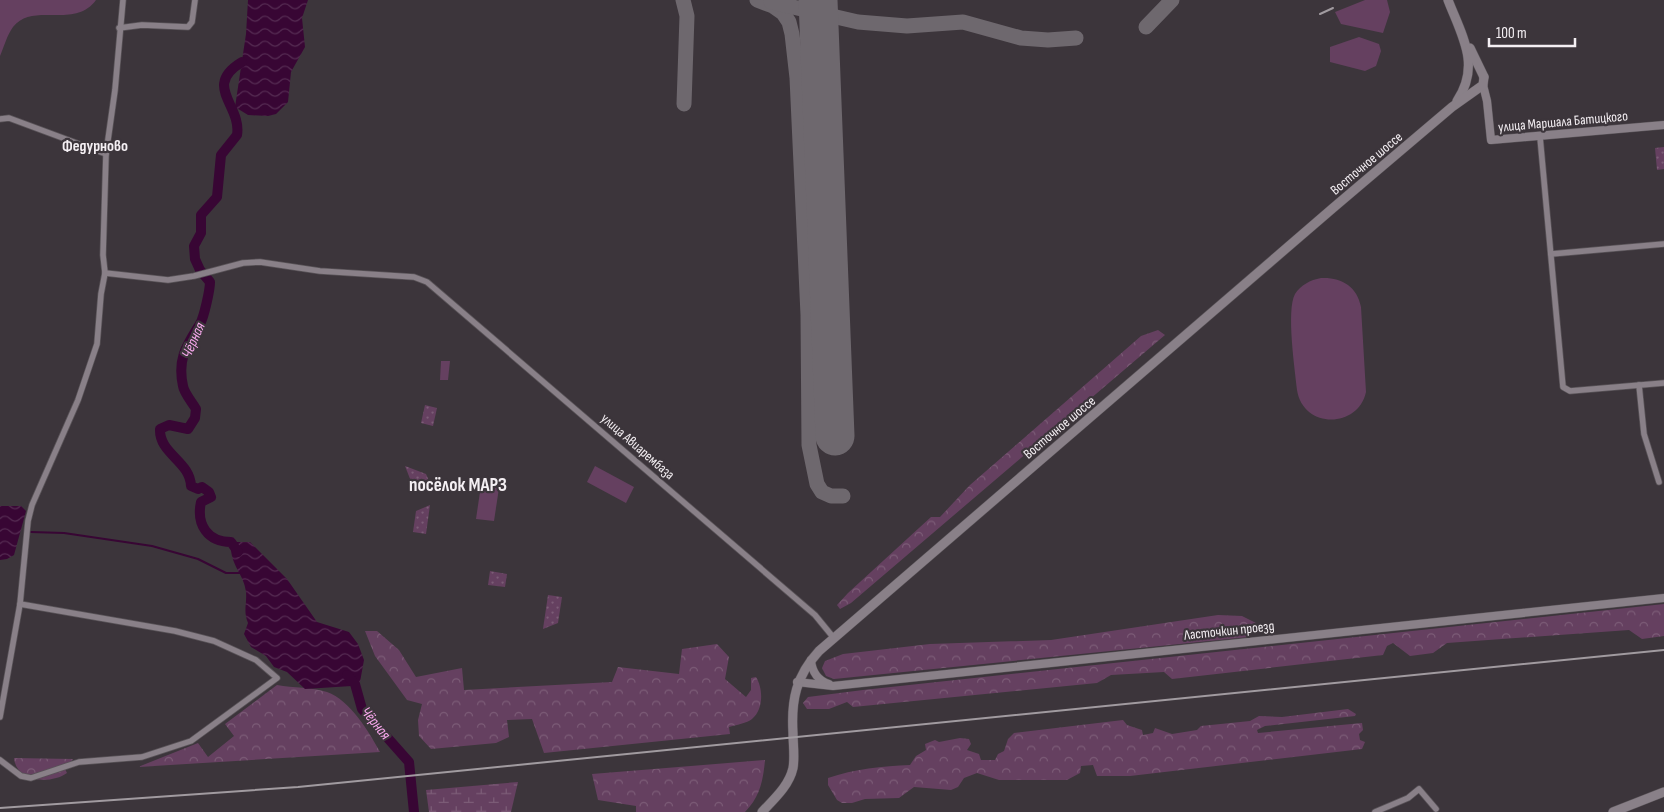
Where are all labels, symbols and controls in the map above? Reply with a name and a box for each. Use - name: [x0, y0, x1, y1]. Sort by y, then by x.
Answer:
- scale bar: [1489, 15, 1575, 47]
- text: 100 m: [1496, 24, 1527, 43]
- street label: улица Маршала Батицкого: [1497, 107, 1629, 136]
- street label: Восточное шоссе: [1327, 128, 1406, 198]
- district label: Федурново: [62, 137, 128, 156]
- water label: Чёрная: [177, 319, 210, 361]
- street label: Восточное шоссе: [1020, 392, 1099, 462]
- street label: улица Авиарембаза: [597, 410, 678, 483]
- district label: посёлок МАРЗ: [409, 474, 507, 497]
- street label: Ласточкин проезд: [1182, 617, 1275, 644]
- water label: Чёрная: [357, 703, 395, 744]

